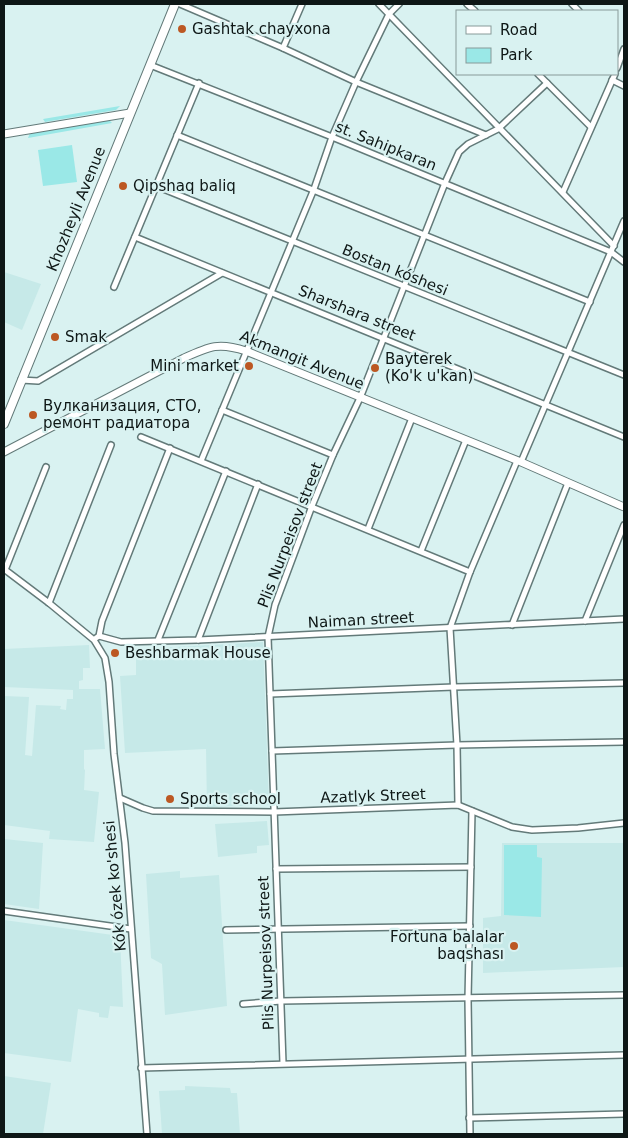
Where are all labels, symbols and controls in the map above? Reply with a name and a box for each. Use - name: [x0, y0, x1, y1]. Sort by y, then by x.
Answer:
- legend: [456, 10, 618, 75]
- place label: Gashtak chayxona: [192, 20, 331, 38]
- text: Road: [500, 21, 538, 39]
- marker: Gashtak chayxona: [176, 23, 188, 35]
- text: Park: [500, 46, 533, 64]
- street label: st. Sahipkaran: [333, 117, 439, 175]
- street label: Khozheyli Avenue: [43, 144, 109, 274]
- place label: Qipshaq baliq: [133, 177, 236, 195]
- marker: Qipshaq baliq: [117, 180, 129, 192]
- street label: Bostan kóshesi: [339, 241, 451, 299]
- street label: Sharshara street: [296, 281, 418, 345]
- street label: Akmangit Avenue: [237, 327, 367, 393]
- place label: Smak: [65, 328, 107, 346]
- marker: Smak: [49, 331, 61, 343]
- place label: Bayterek (Ko'k u'kan): [385, 350, 473, 385]
- place label: Mini market: [150, 357, 239, 375]
- marker: Mini market: [243, 360, 255, 372]
- marker: Bayterek (Ko'k u'kan): [369, 362, 381, 374]
- place label: Вулканизация, СТО, ремонт радиатора: [43, 397, 201, 432]
- marker: Вулканизация, СТО, ремонт радиатора: [27, 409, 39, 421]
- street label: Plis Nurpeisov street: [254, 460, 326, 610]
- street label: Naiman street: [307, 608, 415, 632]
- place label: Beshbarmak House: [125, 644, 271, 662]
- marker: Beshbarmak House: [109, 647, 121, 659]
- street label: Azatlyk Street: [320, 785, 426, 807]
- place label: Sports school: [180, 790, 281, 808]
- marker: Sports school: [164, 793, 176, 805]
- street label: Kók ózek ko'shesi: [100, 820, 130, 952]
- street label: Plis Nurpeisov street: [254, 875, 278, 1030]
- place label: Fortuna balalar baqshası: [390, 928, 505, 963]
- marker: Fortuna balalar baqshası: [508, 940, 520, 952]

